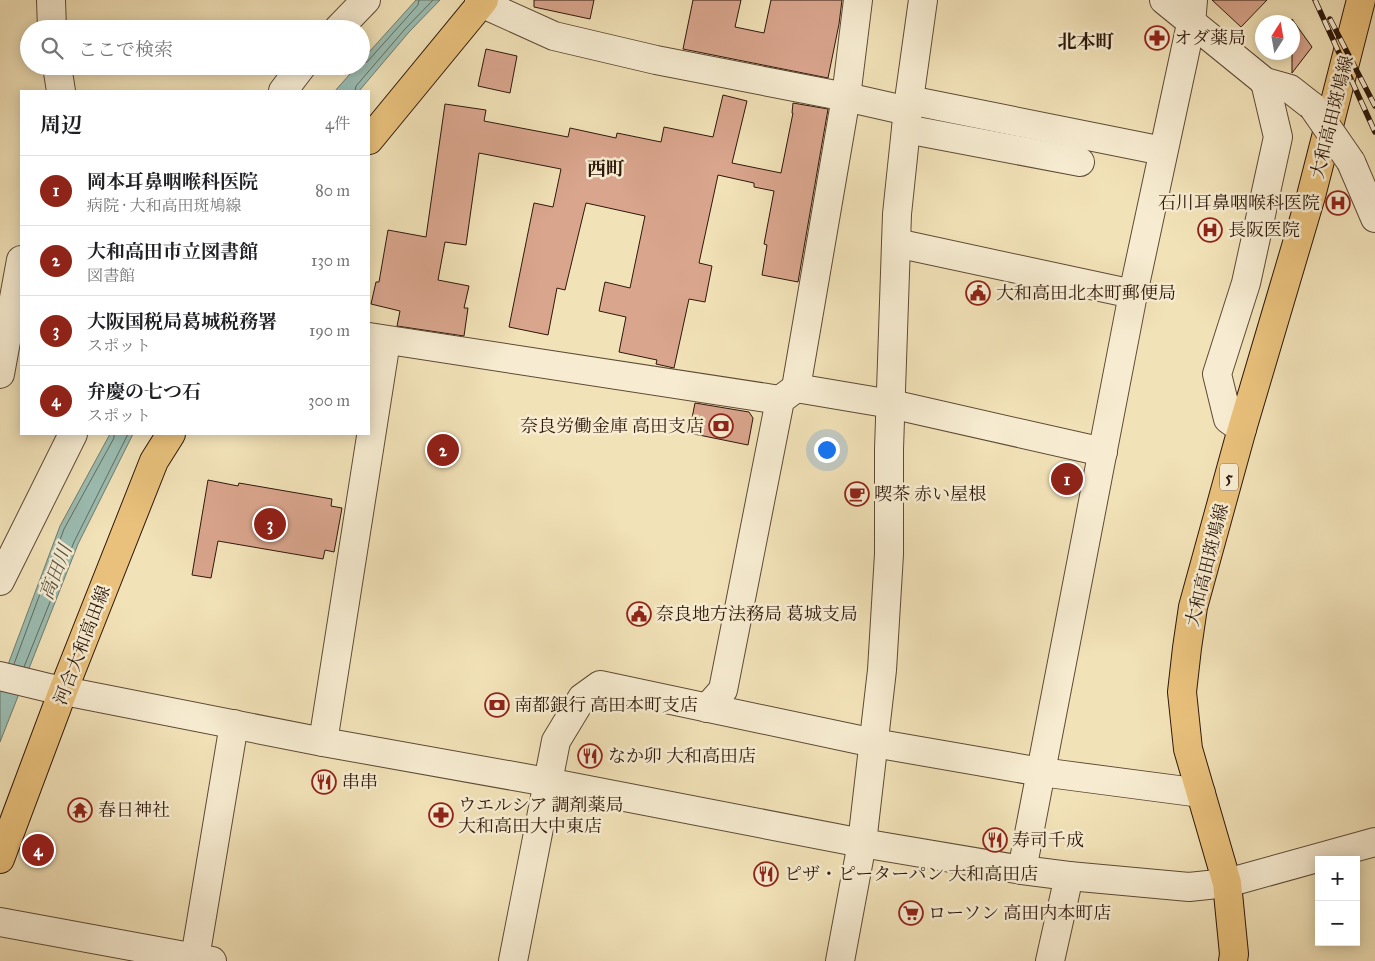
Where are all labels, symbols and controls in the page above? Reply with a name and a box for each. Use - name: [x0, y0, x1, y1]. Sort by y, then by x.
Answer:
- north arrow: [1255, 15, 1300, 60]
- search box: [20, 20, 370, 75]
- pharmacy icon: オダ薬局: [1144, 25, 1170, 51]
- place label: オダ薬局: [1174, 27, 1246, 49]
- district label: 北本町: [1057, 30, 1115, 53]
- icon: search: [38, 34, 66, 62]
- text: ここで検索: [78, 38, 173, 61]
- street label: 大和高田斑鳩線: [1306, 53, 1358, 181]
- text: 周辺: [40, 112, 82, 138]
- text: 4件: [325, 114, 350, 133]
- district label: 西町: [587, 157, 625, 180]
- text: 岡本耳鼻咽喉科医院: [87, 170, 258, 193]
- text: 1: [53, 181, 59, 200]
- text: 80 m: [315, 181, 350, 200]
- hospital icon: 石川耳鼻咽喉科医院: [1325, 190, 1351, 216]
- place label: 石川耳鼻咽喉科医院: [1158, 192, 1320, 214]
- text: 病院 · 大和高田斑鳩線: [87, 196, 241, 215]
- hospital icon: 長阪医院: [1197, 217, 1223, 243]
- place label: 長阪医院: [1228, 219, 1300, 241]
- text: 大和高田市立図書館: [87, 240, 258, 263]
- text: 2: [52, 251, 60, 270]
- text: 130 m: [311, 251, 350, 270]
- text: 図書館: [87, 266, 135, 285]
- public building icon: 大和高田北本町郵便局: [965, 280, 991, 306]
- place label: 大和高田北本町郵便局: [996, 282, 1176, 304]
- text: 大阪国税局葛城税務署: [87, 310, 277, 333]
- text: 3: [53, 321, 59, 340]
- text: 190 m: [309, 321, 350, 340]
- text: スポット: [87, 336, 151, 355]
- text: 弁慶の七つ石: [87, 380, 201, 403]
- text: 4: [52, 391, 60, 410]
- text: 300 m: [308, 391, 350, 410]
- text: スポット: [87, 406, 151, 425]
- bank icon: 奈良労働金庫 高田支店: [708, 413, 734, 439]
- place label: 奈良労働金庫 高田支店: [520, 415, 704, 437]
- pin: 2: [427, 431, 459, 469]
- your location: [814, 437, 840, 463]
- pin: 1: [1051, 460, 1083, 498]
- road number: 5: [1220, 464, 1238, 491]
- cafe icon: 喫茶 赤い屋根: [844, 481, 870, 507]
- place label: 喫茶 赤い屋根: [874, 483, 986, 505]
- street label: 大和高田斑鳩線: [1181, 501, 1233, 629]
- pin: 3: [254, 505, 286, 543]
- water label: 高田川: [35, 540, 77, 603]
- street label: 河合大和高田線: [49, 582, 115, 708]
- public building icon: 奈良地方法務局 葛城支局: [626, 601, 652, 627]
- place label: 奈良地方法務局 葛城支局: [656, 603, 858, 625]
- bank icon: 南都銀行 高田本町支店: [484, 692, 510, 718]
- place label: 南都銀行 高田本町支店: [514, 694, 698, 716]
- restaurant icon: なか卯 大和高田店: [577, 743, 603, 769]
- place label: なか卯 大和高田店: [608, 745, 756, 767]
- restaurant icon: 串串: [311, 769, 337, 795]
- place label: 串串: [342, 771, 378, 793]
- place label: ウエルシア 調剤薬局 大和高田大中東店: [458, 794, 623, 837]
- temple icon: 春日神社: [67, 797, 93, 823]
- place label: 春日神社: [98, 799, 170, 821]
- pharmacy icon: ウエルシア 調剤薬局 大和高田大中東店: [428, 802, 454, 828]
- restaurant icon: 寿司千成: [982, 827, 1008, 853]
- place label: 寿司千成: [1012, 829, 1084, 851]
- pin: 4: [22, 831, 54, 869]
- map controls: [1315, 856, 1360, 946]
- button: +: [1315, 856, 1360, 901]
- restaurant icon: ピザ・ピーターパン 大和高田店: [753, 861, 779, 887]
- place label: ピザ・ピーターパン 大和高田店: [784, 863, 1038, 885]
- supermarket icon: ローソン 高田内本町店: [898, 900, 924, 926]
- button: −: [1315, 901, 1360, 946]
- place label: ローソン 高田内本町店: [928, 902, 1111, 924]

